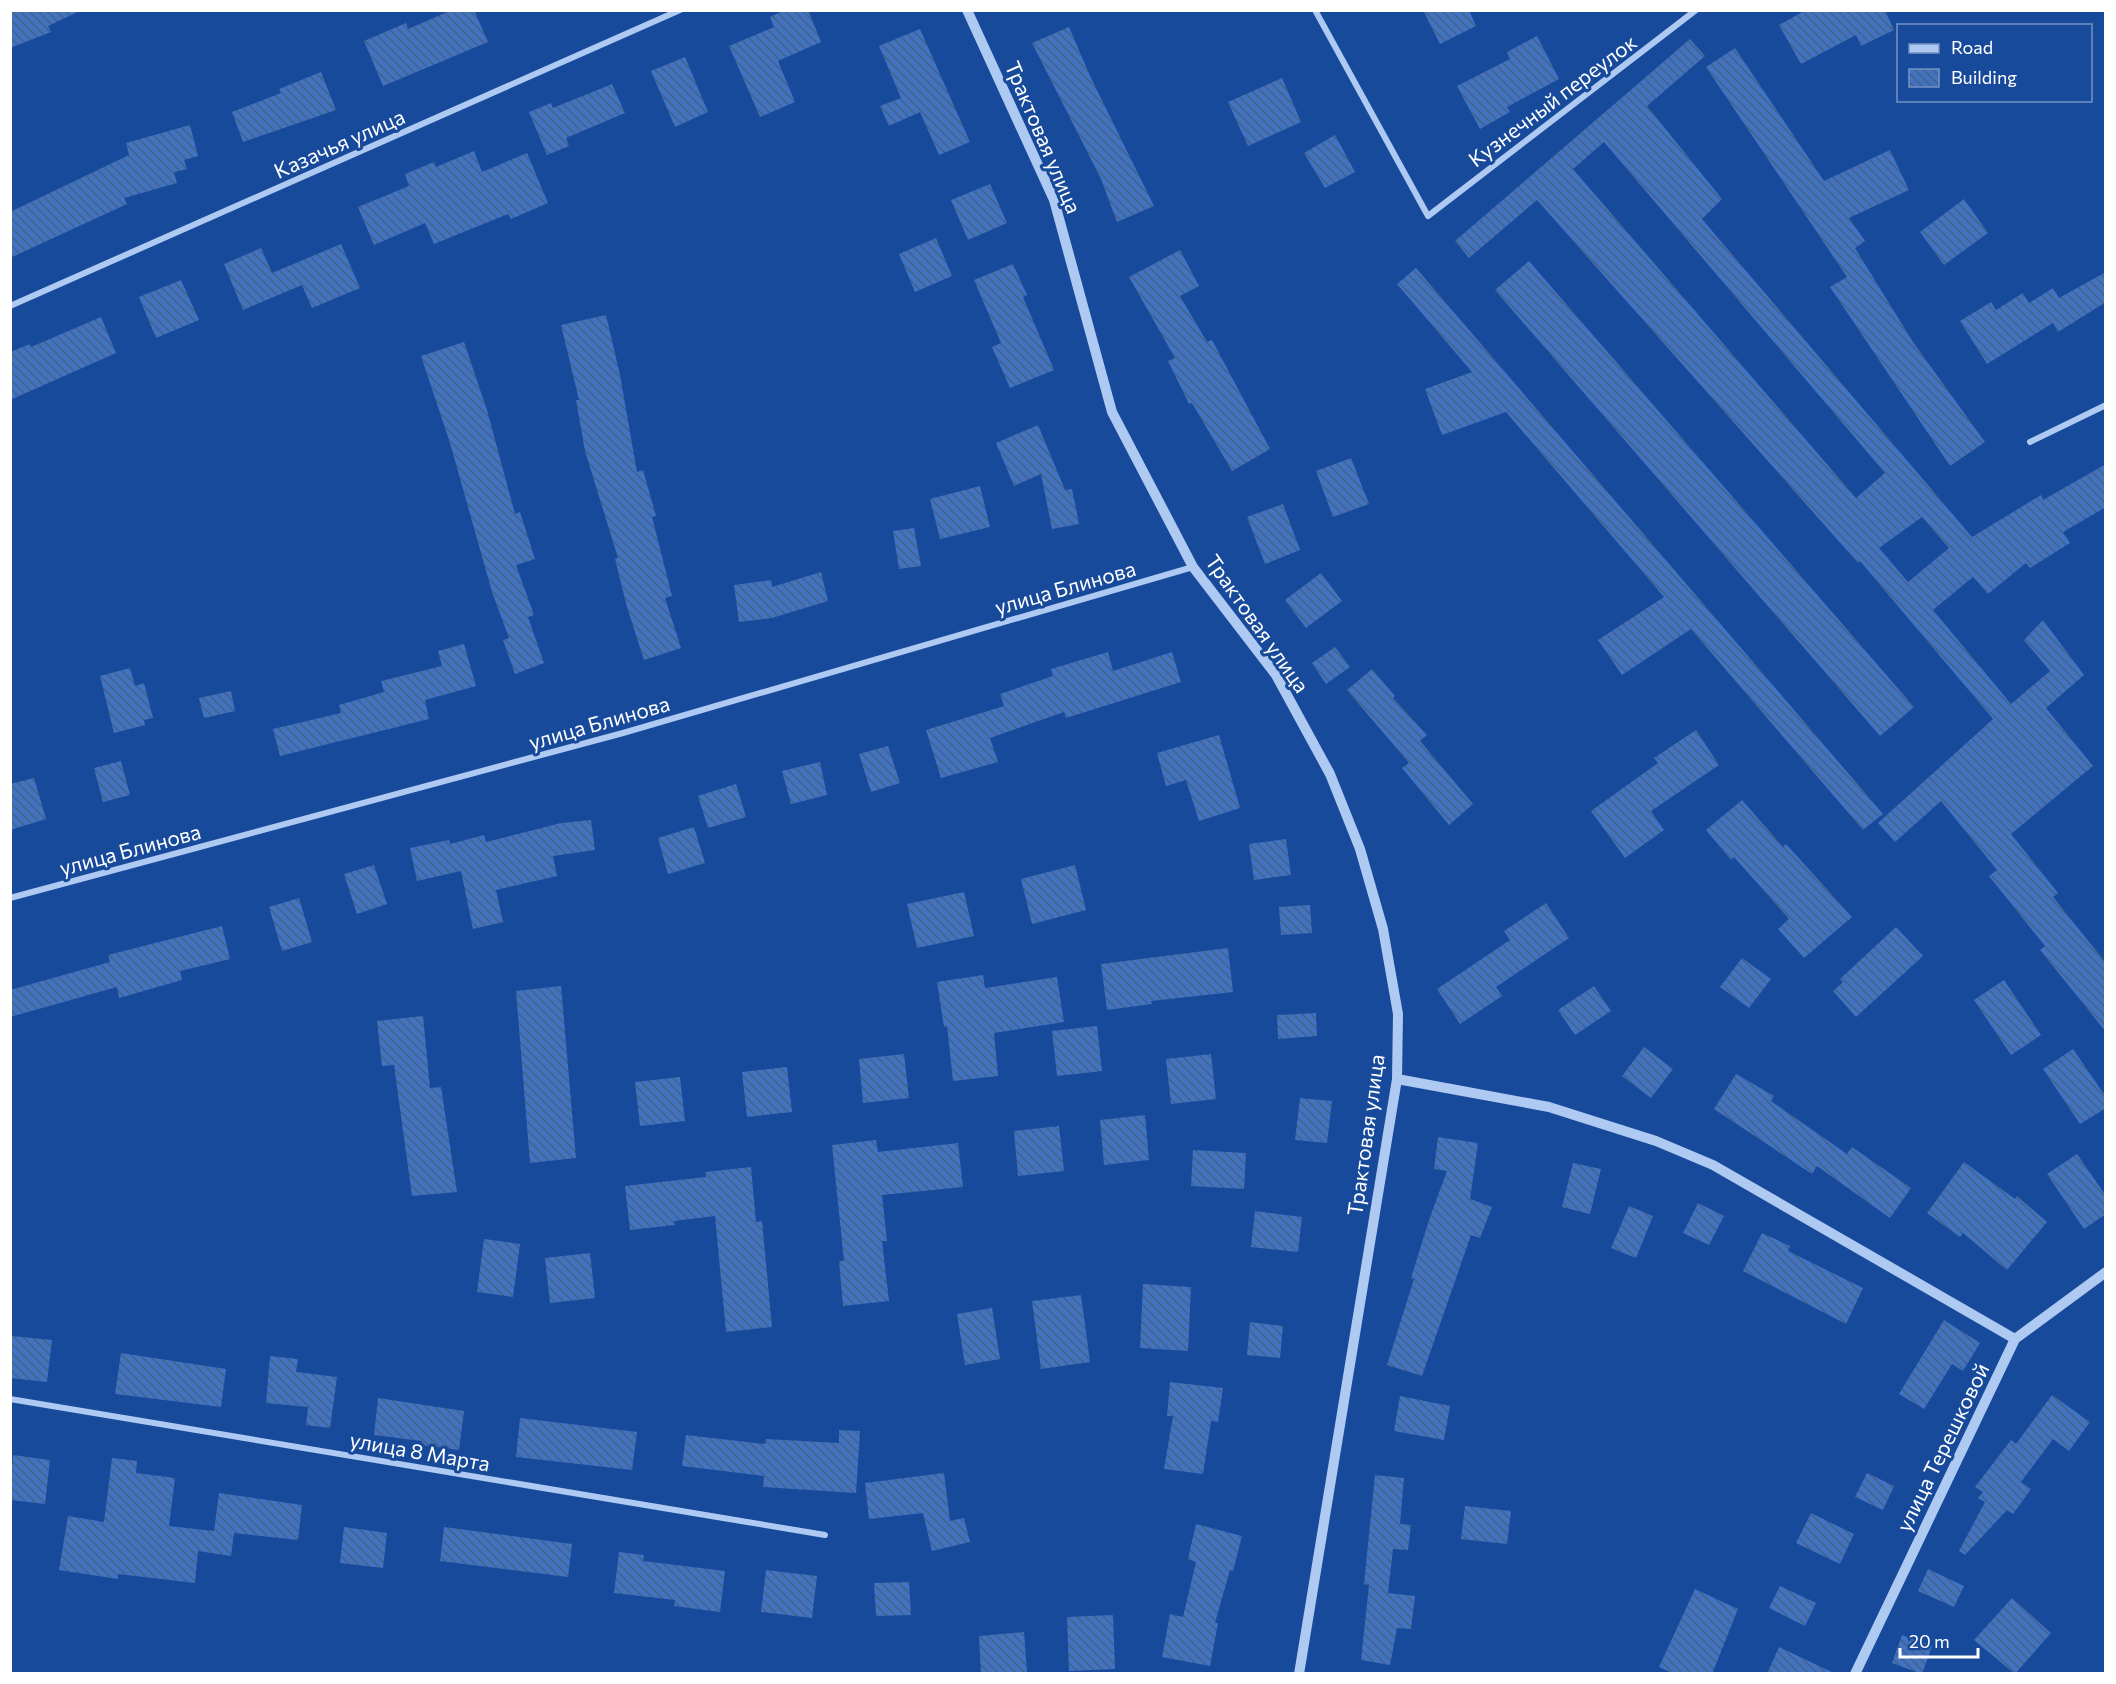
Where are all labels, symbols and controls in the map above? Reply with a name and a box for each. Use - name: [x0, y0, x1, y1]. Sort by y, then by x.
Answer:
- legend: [1897, 24, 2092, 102]
- street label: Кузнечный переулок: [1463, 29, 1641, 171]
- text: Road: [1951, 36, 1993, 58]
- street label: Трактовая улица: [1001, 57, 1087, 217]
- text: Building: [1951, 66, 2017, 88]
- street label: Казачья улица: [270, 103, 408, 183]
- street label: Трактовая улица: [1201, 549, 1315, 697]
- street label: улица Блинова: [992, 555, 1138, 619]
- street label: улица Блинова: [526, 690, 672, 754]
- street label: улица Блинова: [57, 818, 203, 880]
- street label: Трактовая улица: [1341, 1053, 1389, 1217]
- street label: улица Терешковой: [1890, 1359, 1994, 1535]
- street label: улица 8 Марта: [348, 1426, 492, 1476]
- scale bar: [1900, 1621, 1978, 1659]
- text: 20 m: [1909, 1630, 1950, 1652]

